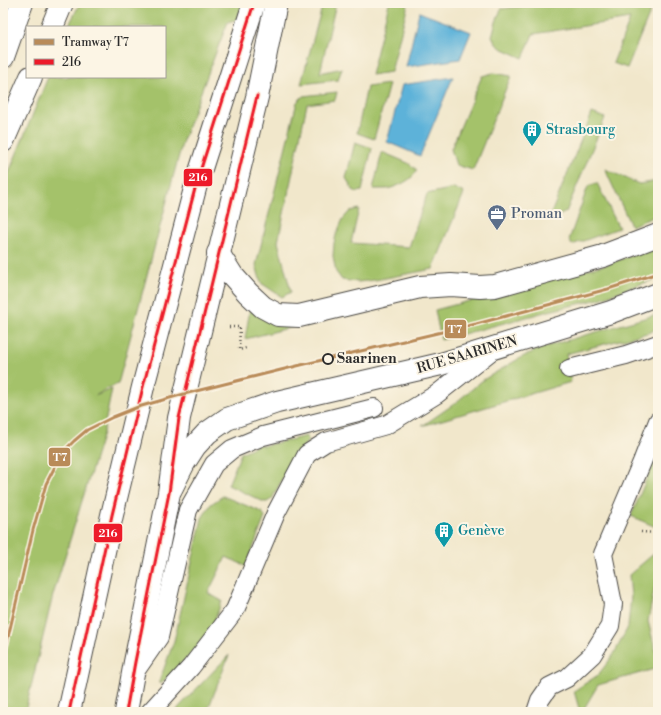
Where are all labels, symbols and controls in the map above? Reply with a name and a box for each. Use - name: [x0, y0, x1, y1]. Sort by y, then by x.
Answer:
- legend: [26, 26, 166, 78]
- text: Tramway T7: [62, 35, 129, 50]
- text: 216: [62, 55, 81, 70]
- building icon: Strasbourg: [521, 119, 543, 147]
- place label: Strasbourg: [546, 121, 616, 139]
- line badge: 216: [183, 168, 213, 187]
- text: 216: [189, 171, 207, 185]
- office icon: Proman: [486, 203, 508, 231]
- place label: Proman: [511, 205, 563, 223]
- line badge: T7: [444, 319, 467, 339]
- text: T7: [448, 323, 463, 337]
- street label: RUE SAARINEN: [415, 332, 520, 378]
- place label: Saarinen: [337, 350, 397, 368]
- marker: Saarinen: [322, 353, 334, 365]
- line badge: T7: [48, 447, 71, 467]
- text: T7: [53, 451, 68, 465]
- building icon: Genève: [433, 520, 455, 548]
- place label: Genève: [458, 522, 505, 540]
- line badge: 216: [93, 523, 123, 543]
- text: 216: [99, 527, 117, 541]

